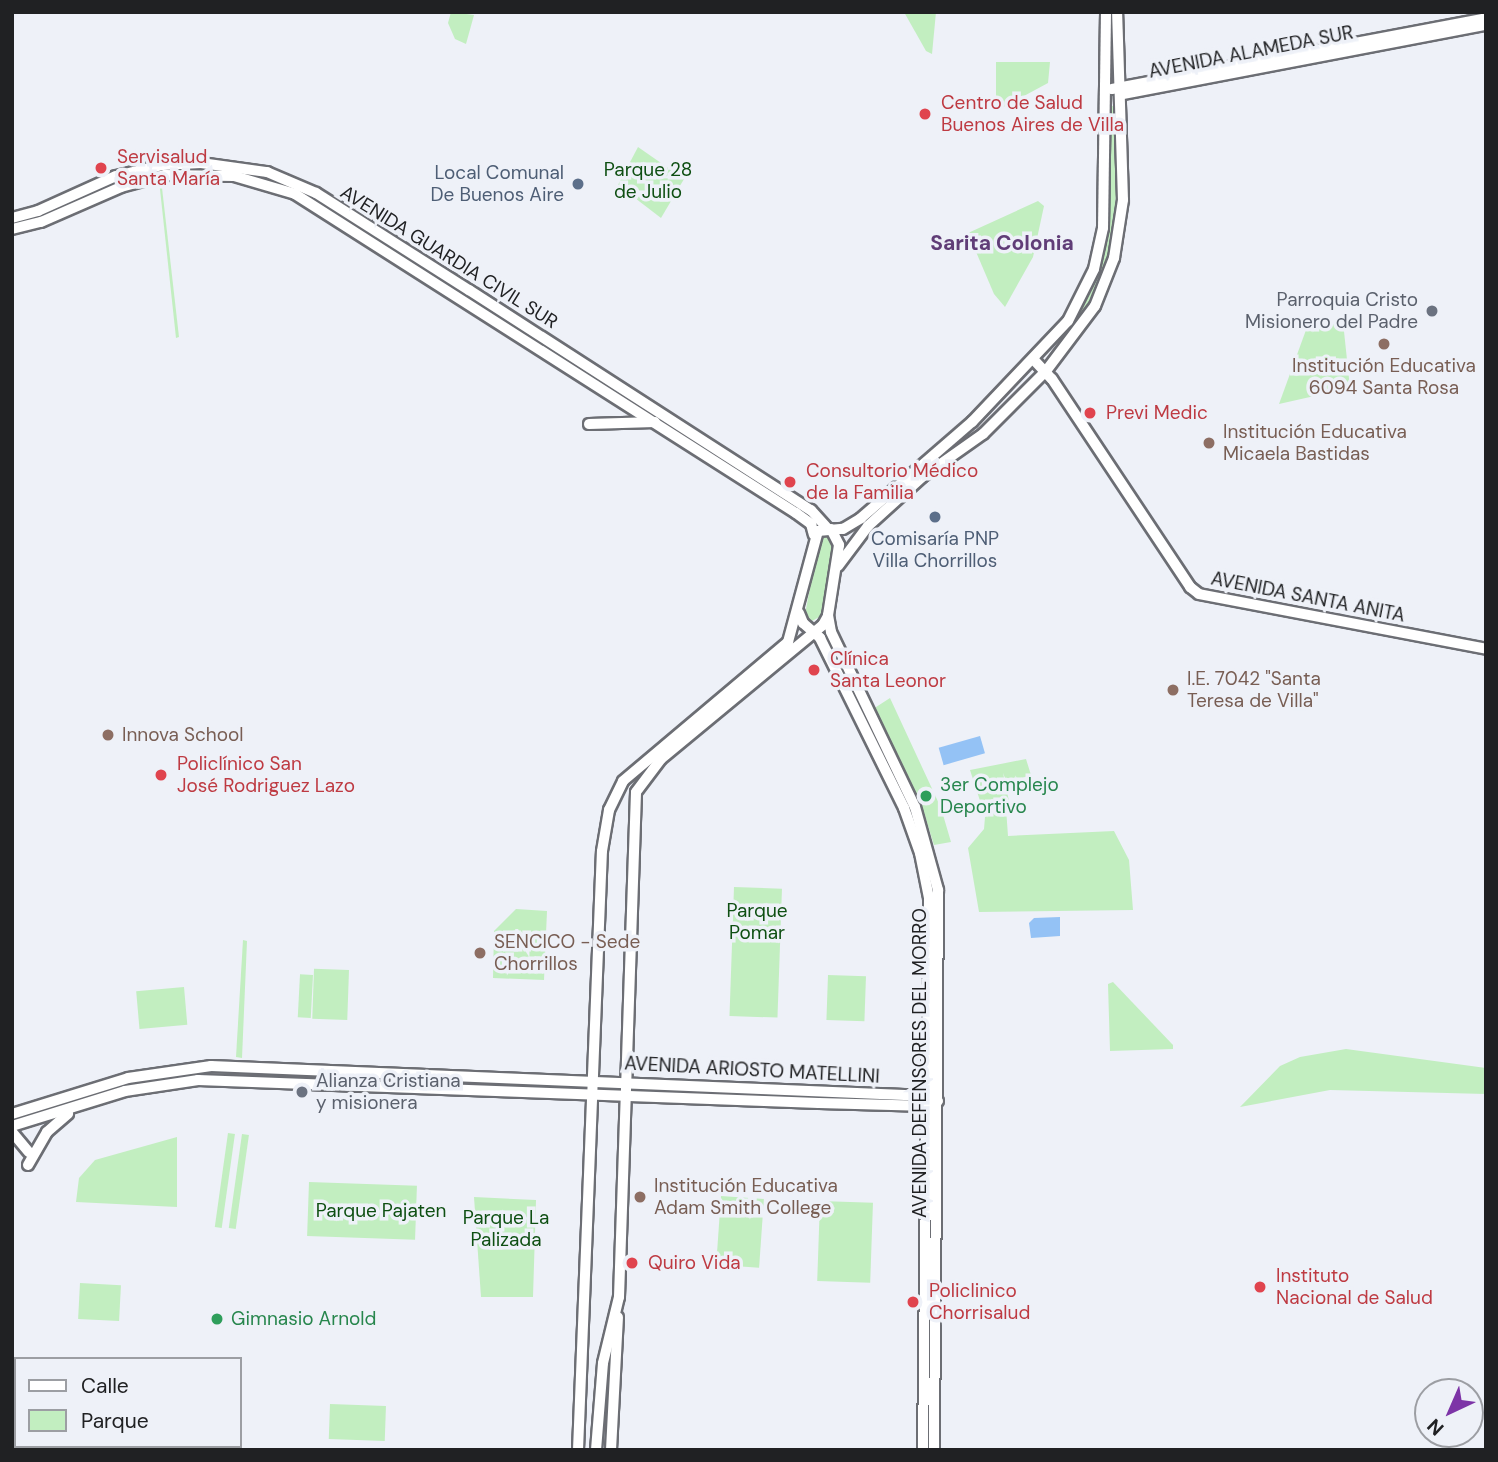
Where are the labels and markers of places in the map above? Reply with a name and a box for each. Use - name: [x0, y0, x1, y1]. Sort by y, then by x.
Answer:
- place label: Centro de Salud Buenos Aires de Villa: [941, 92, 1124, 136]
- marker: Centro de Salud Buenos Aires de Villa: [915, 104, 935, 124]
- place label: Servisalud Santa María: [117, 146, 220, 190]
- marker: Servisalud Santa María: [91, 158, 111, 178]
- place label: Local Comunal De Buenos Aire: [431, 162, 564, 206]
- marker: Local Comunal De Buenos Aire: [570, 176, 586, 192]
- place label: Parroquia Cristo Misionero del Padre: [1245, 289, 1418, 333]
- marker: Parroquia Cristo Misionero del Padre: [1424, 303, 1440, 319]
- marker: Institución Educativa 6094 Santa Rosa: [1376, 336, 1392, 352]
- place label: Institución Educativa 6094 Santa Rosa: [1292, 355, 1476, 399]
- place label: Previ Medic: [1106, 402, 1208, 424]
- marker: Previ Medic: [1080, 403, 1100, 423]
- place label: Institución Educativa Micaela Bastidas: [1223, 421, 1407, 465]
- marker: Institución Educativa Micaela Bastidas: [1201, 435, 1217, 451]
- place label: Consultorio Médico de la Familia: [806, 460, 978, 504]
- marker: Consultorio Médico de la Familia: [780, 472, 800, 492]
- marker: Comisaría PNP Villa Chorrillos: [927, 509, 943, 525]
- place label: Comisaría PNP Villa Chorrillos: [871, 528, 999, 572]
- place label: Clínica Santa Leonor: [830, 648, 946, 692]
- marker: Clínica Santa Leonor: [804, 660, 824, 680]
- place label: I.E. 7042 "Santa Teresa de Villa": [1187, 668, 1321, 712]
- marker: I.E. 7042 "Santa Teresa de Villa": [1165, 682, 1181, 698]
- place label: Innova School: [122, 724, 244, 746]
- marker: Innova School: [100, 727, 116, 743]
- place label: Policlínico San José Rodriguez Lazo: [177, 753, 355, 797]
- marker: Policlínico San José Rodriguez Lazo: [151, 765, 171, 785]
- place label: 3er Complejo Deportivo: [940, 774, 1059, 818]
- marker: 3er Complejo Deportivo: [918, 788, 934, 804]
- place label: SENCICO - Sede Chorrillos: [494, 931, 640, 975]
- marker: SENCICO - Sede Chorrillos: [472, 945, 488, 961]
- place label: Alianza Cristiana y misionera: [316, 1070, 461, 1114]
- marker: Alianza Cristiana y misionera: [294, 1084, 310, 1100]
- place label: Institución Educativa Adam Smith College: [654, 1175, 838, 1219]
- marker: Institución Educativa Adam Smith College: [632, 1189, 648, 1205]
- place label: Quiro Vida: [648, 1252, 741, 1274]
- marker: Quiro Vida: [622, 1253, 642, 1273]
- place label: Instituto Nacional de Salud: [1276, 1265, 1433, 1309]
- marker: Instituto Nacional de Salud: [1250, 1277, 1270, 1297]
- place label: Policlinico Chorrisalud: [929, 1280, 1030, 1324]
- marker: Policlinico Chorrisalud: [903, 1292, 923, 1312]
- place label: Gimnasio Arnold: [231, 1308, 377, 1330]
- marker: Gimnasio Arnold: [209, 1311, 225, 1327]

